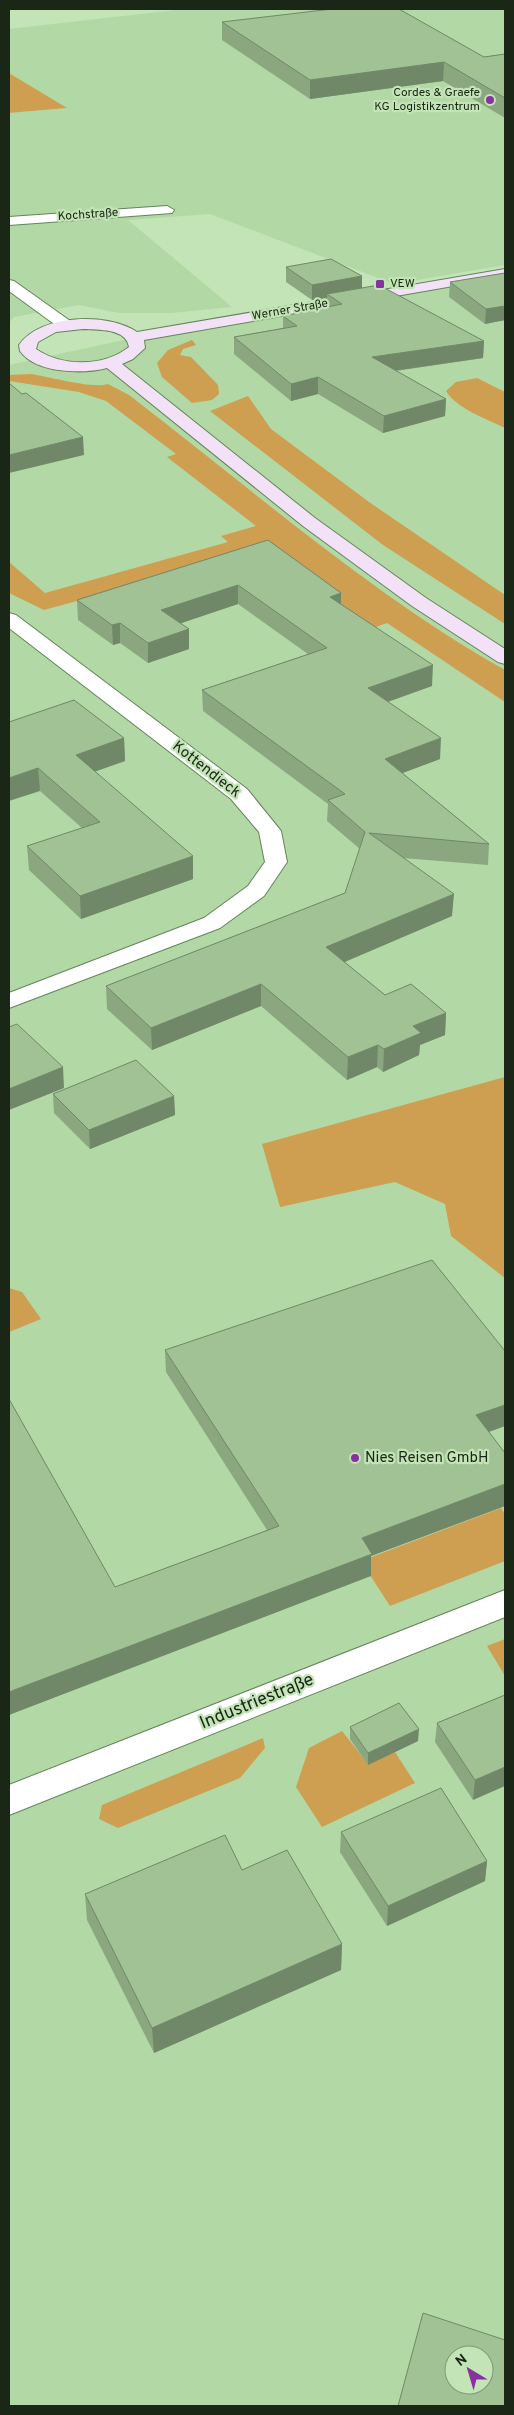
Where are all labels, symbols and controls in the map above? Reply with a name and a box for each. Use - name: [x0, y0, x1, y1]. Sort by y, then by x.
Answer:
- place label: Cordes & Graefe KG Logistikzentrum: [374, 85, 480, 115]
- marker: Cordes & Graefe KG Logistikzentrum: [484, 94, 496, 106]
- street label: Kochstraße: [57, 205, 119, 225]
- place label: VEW: [390, 276, 415, 292]
- marker: VEW: [374, 278, 386, 290]
- street label: Werner Straße: [251, 295, 329, 325]
- street label: Kottendieck: [168, 737, 244, 803]
- place label: Nies Reisen GmbH: [365, 1449, 488, 1468]
- marker: Nies Reisen GmbH: [349, 1452, 361, 1464]
- street label: Industriestraße: [197, 1669, 317, 1735]
- north arrow: [444, 2345, 494, 2395]
- text: N: [453, 2351, 471, 2371]

